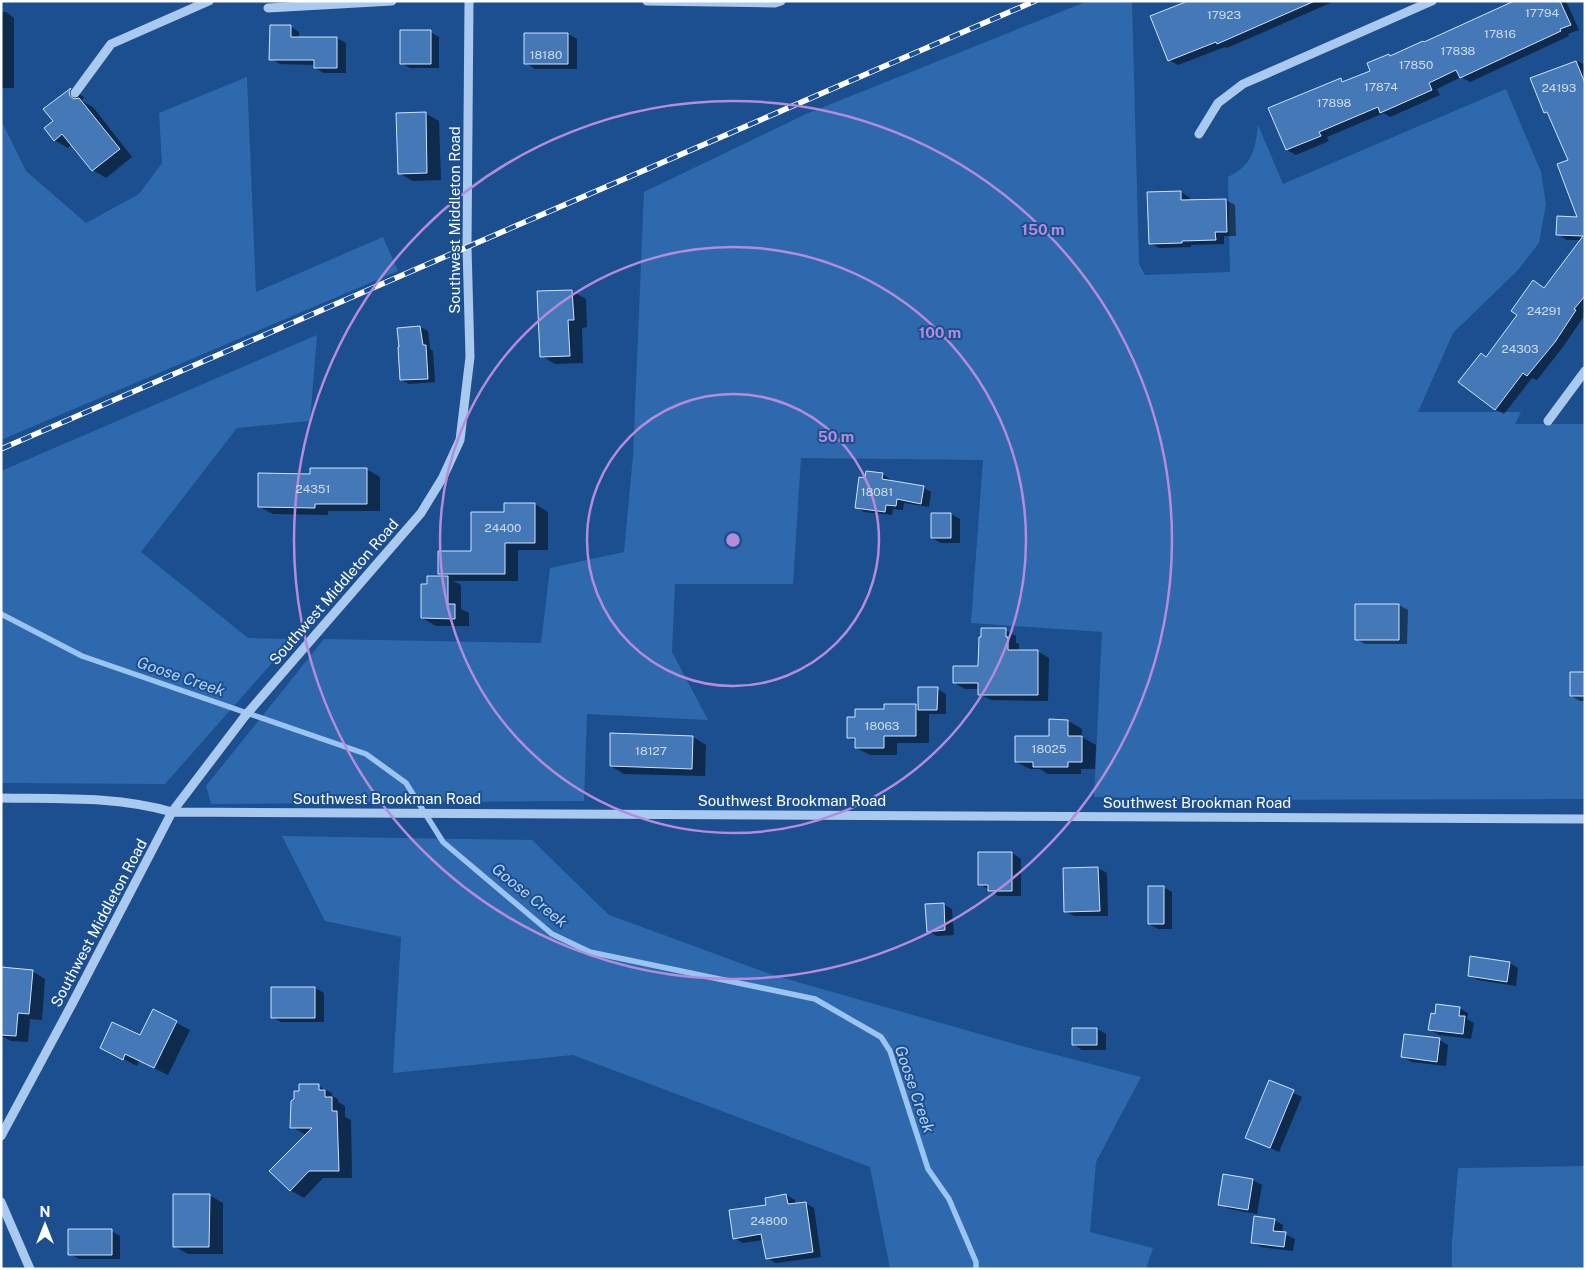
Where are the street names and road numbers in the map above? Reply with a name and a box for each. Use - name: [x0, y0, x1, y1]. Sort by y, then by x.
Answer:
- street label: Southwest Middleton Road: [446, 126, 463, 314]
- street label: Southwest Middleton Road: [266, 515, 402, 668]
- street label: Southwest Brookman Road: [293, 790, 481, 807]
- street label: Southwest Brookman Road: [698, 792, 886, 809]
- street label: Southwest Brookman Road: [1103, 794, 1291, 811]
- street label: Southwest Middleton Road: [47, 836, 150, 1010]

